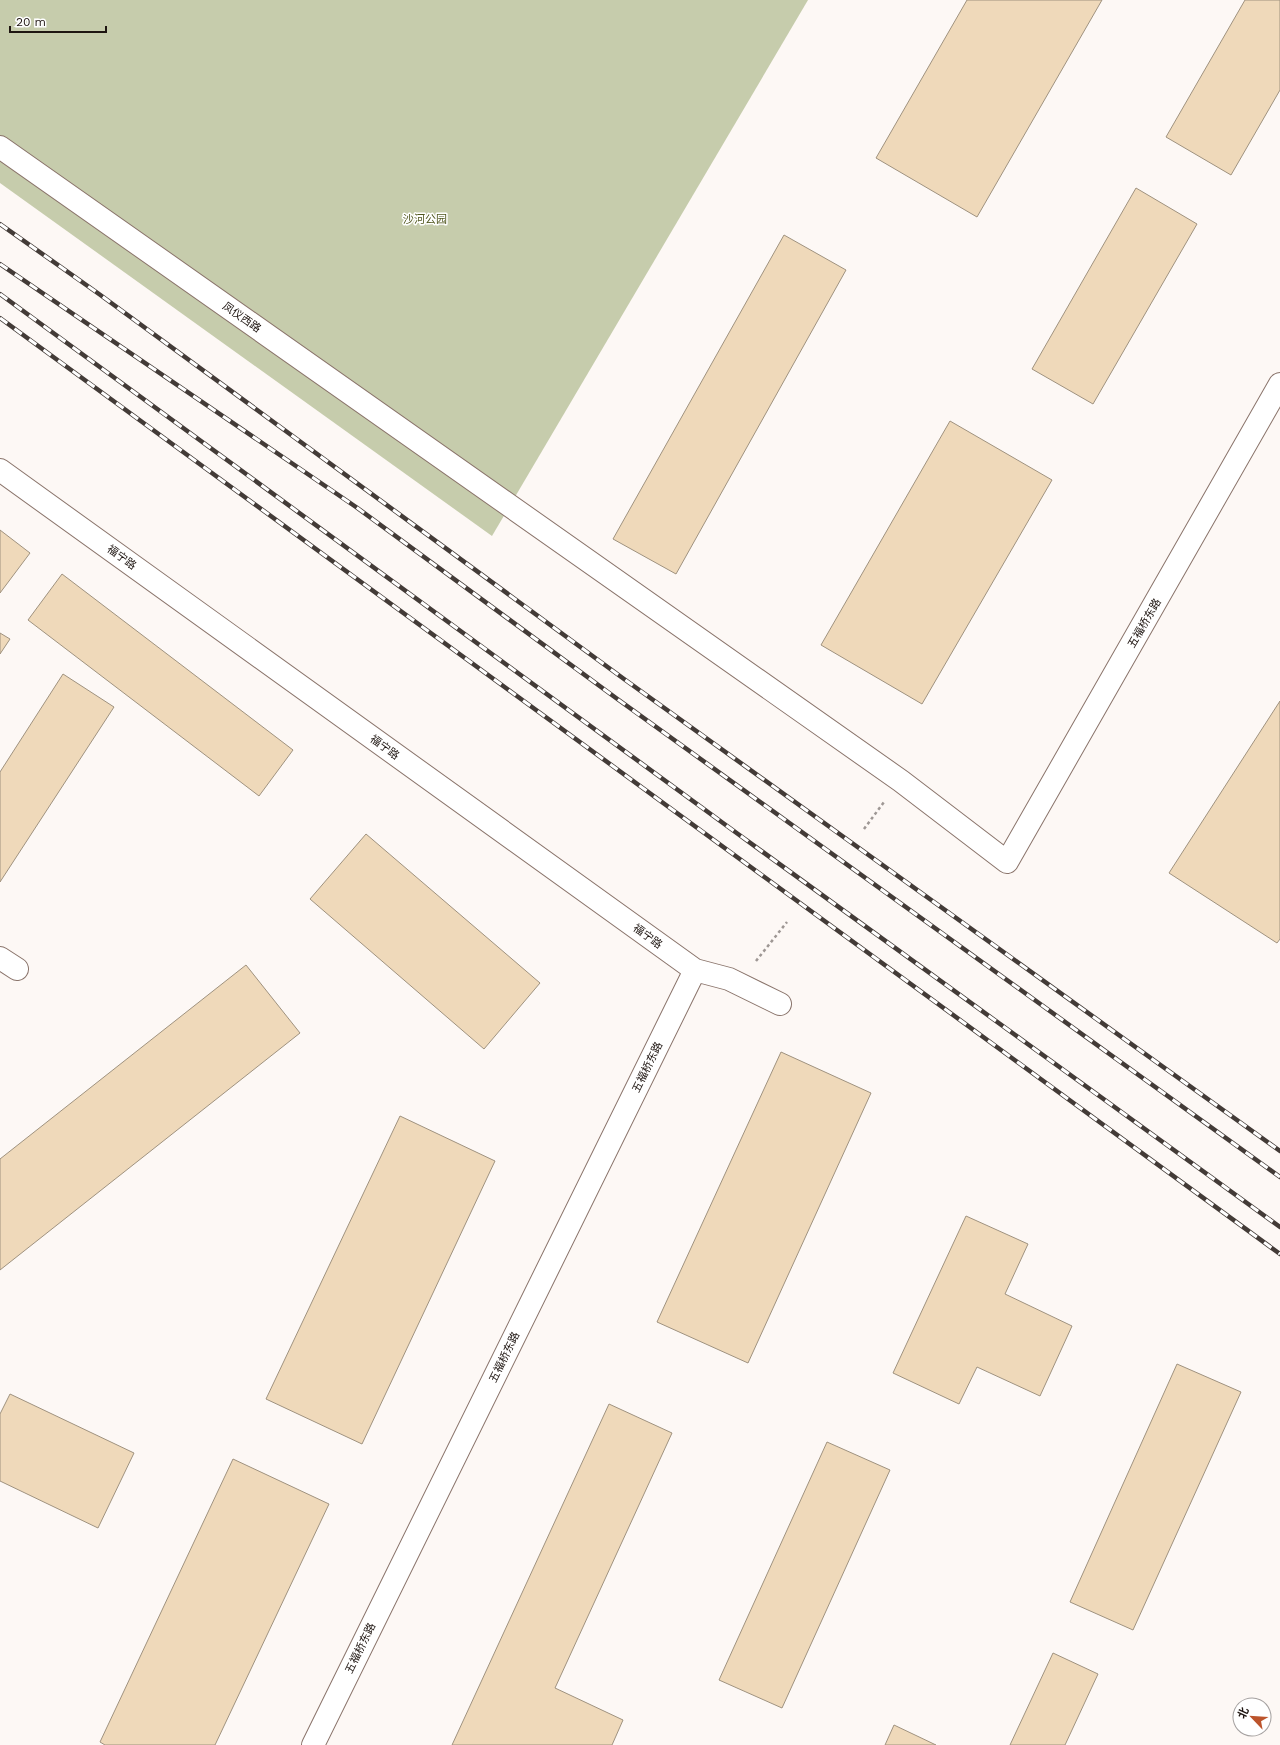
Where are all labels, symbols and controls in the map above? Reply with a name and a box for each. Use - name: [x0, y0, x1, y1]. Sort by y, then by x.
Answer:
- scale bar: [10, 8, 106, 34]
- text: 20 m: [16, 15, 46, 29]
- park label: 沙河公园: [403, 213, 447, 226]
- street label: 凤仪西路: [220, 299, 263, 335]
- street label: 福宁路: [105, 542, 139, 572]
- street label: 五福桥东路: [1125, 596, 1164, 650]
- street label: 福宁路: [368, 732, 402, 762]
- street label: 福宁路: [631, 921, 665, 951]
- street label: 五福桥东路: [630, 1040, 665, 1095]
- street label: 五福桥东路: [487, 1330, 522, 1385]
- street label: 五福桥东路: [343, 1621, 378, 1676]
- north arrow: [1232, 1697, 1272, 1737]
- text: 北: [1235, 1705, 1252, 1721]

